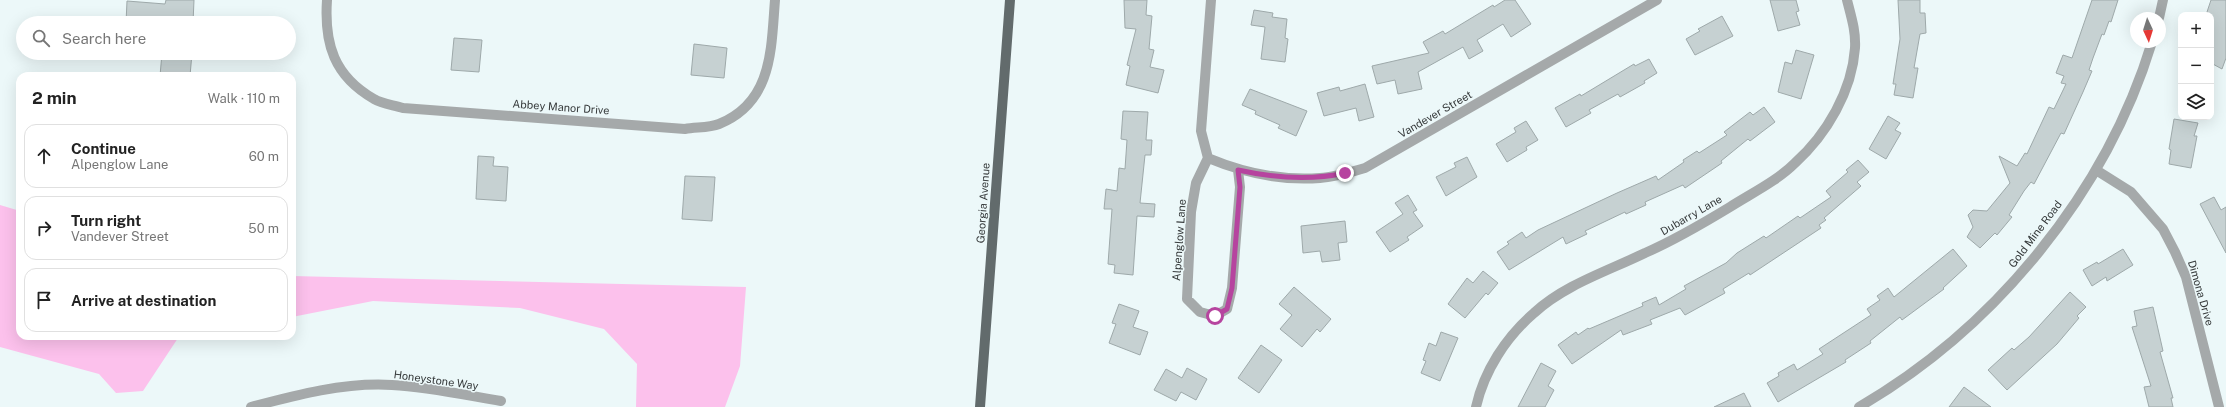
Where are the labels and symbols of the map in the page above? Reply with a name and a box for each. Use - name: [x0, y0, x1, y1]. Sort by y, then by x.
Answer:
- north arrow: [2130, 12, 2166, 48]
- street label: Vandever Street: [1396, 88, 1474, 140]
- street label: Abbey Manor Drive: [512, 98, 610, 116]
- street label: Georgia Avenue: [974, 162, 992, 244]
- route end: [1336, 164, 1354, 182]
- street label: Dubarry Lane: [1658, 193, 1724, 237]
- street label: Gold Mine Road: [2006, 198, 2064, 270]
- street label: Alpenglow Lane: [1170, 199, 1188, 281]
- street label: Dimona Drive: [2186, 259, 2216, 327]
- route start: [1206, 307, 1224, 325]
- street label: Honeystone Way: [393, 368, 479, 392]

